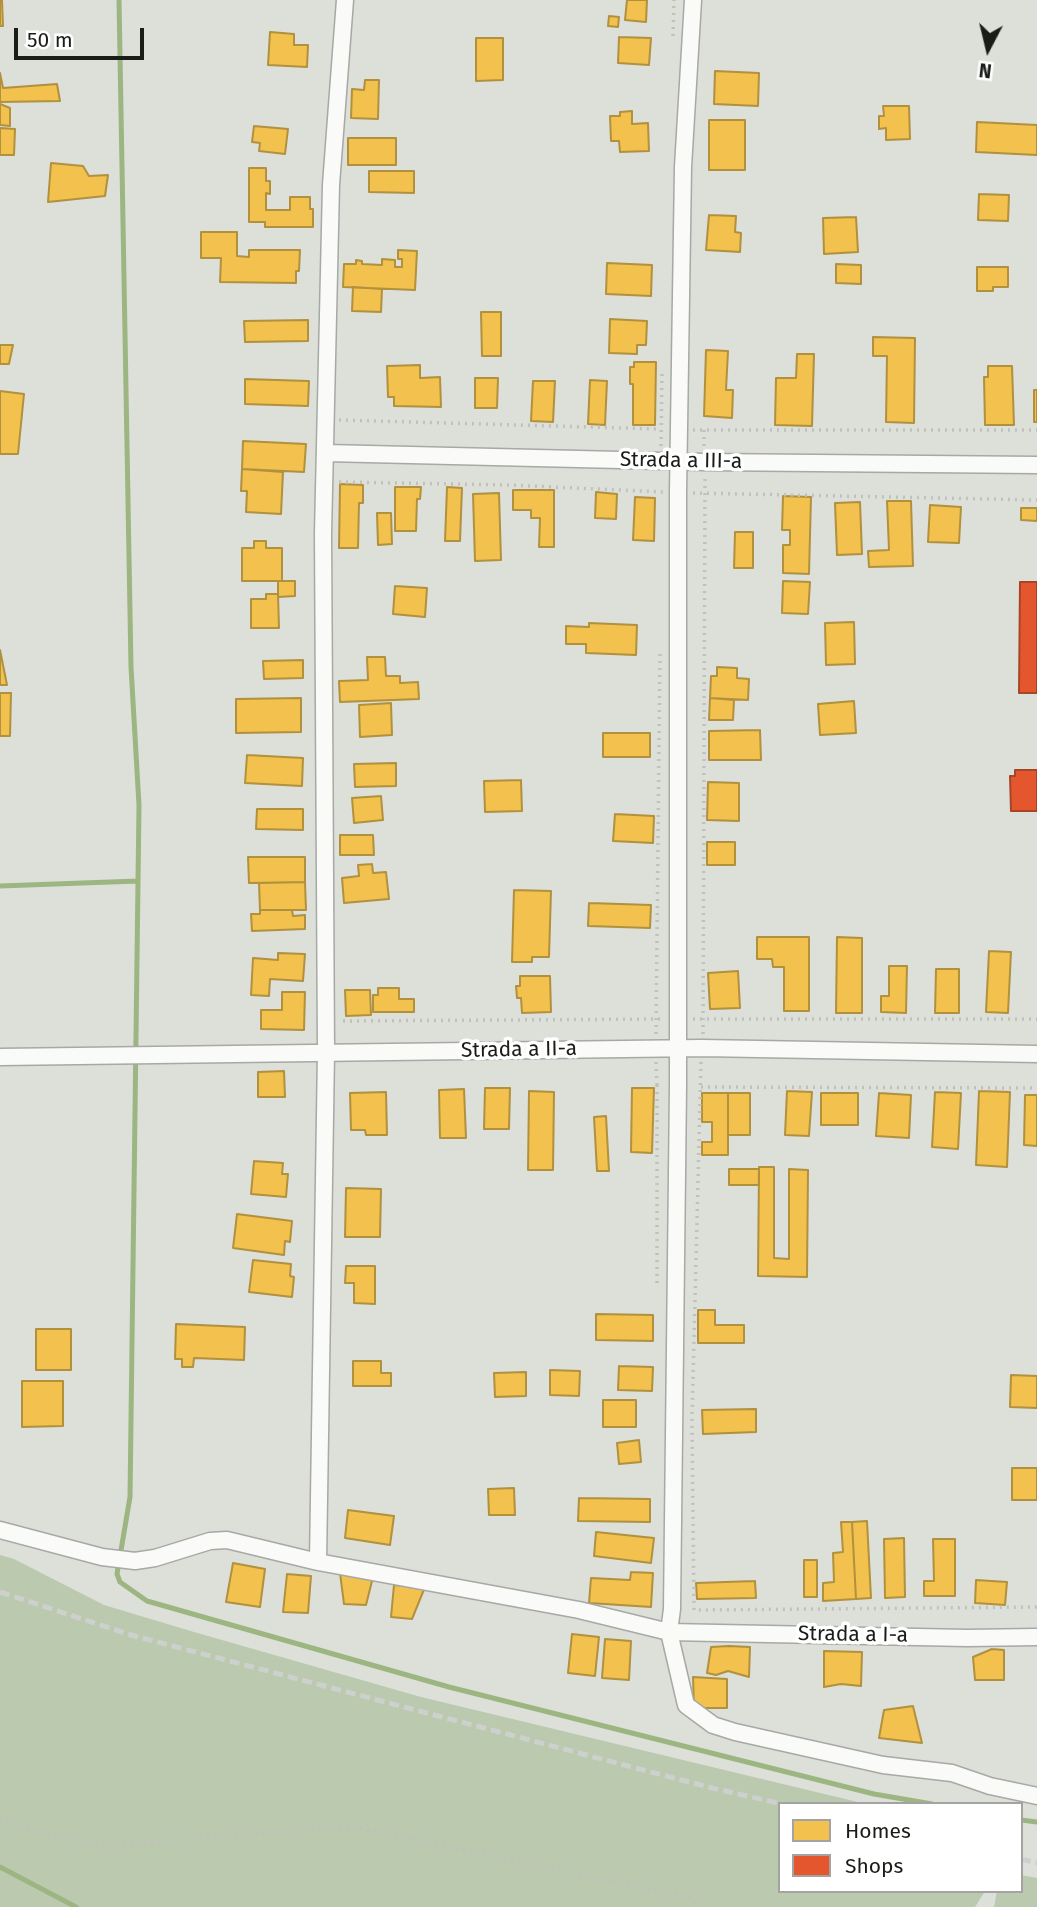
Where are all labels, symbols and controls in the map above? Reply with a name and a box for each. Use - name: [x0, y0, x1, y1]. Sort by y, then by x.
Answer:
- scale bar: [18, 14, 147, 58]
- north arrow: [953, 14, 1023, 84]
- text: 50 m: [27, 27, 73, 53]
- text: N: [978, 58, 993, 83]
- street label: Strada a III-a: [620, 447, 742, 475]
- street label: Strada a II-a: [461, 1036, 577, 1064]
- street label: Strada a I-a: [798, 1621, 908, 1649]
- legend: [778, 1802, 1023, 1893]
- text: Homes: [845, 1818, 911, 1844]
- text: Shops: [845, 1853, 903, 1879]

